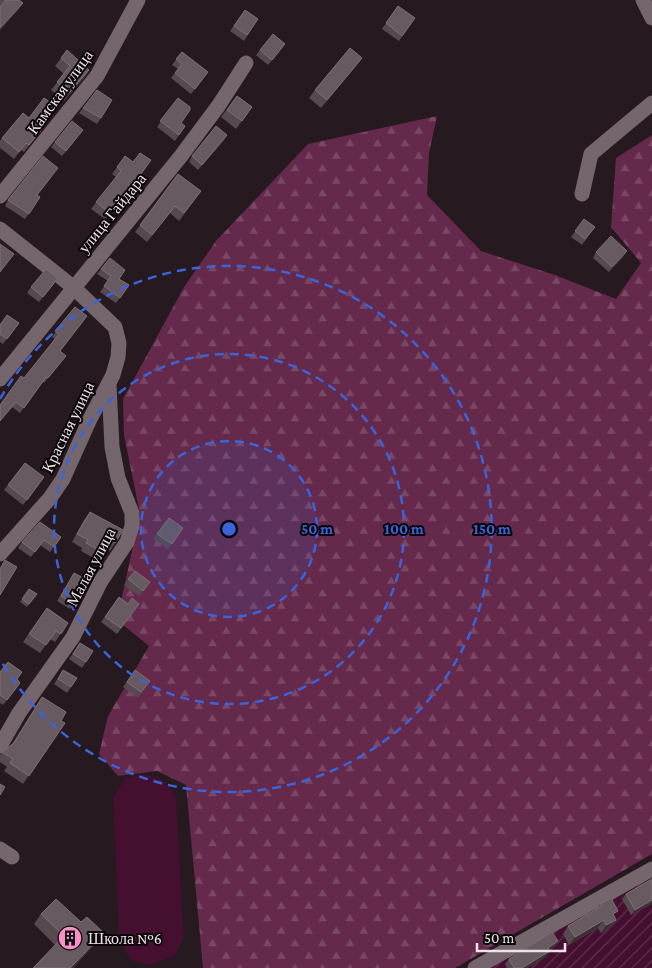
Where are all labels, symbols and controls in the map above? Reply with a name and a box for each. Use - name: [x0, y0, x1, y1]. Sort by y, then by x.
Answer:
- street label: Камская улица: [24, 47, 97, 138]
- street label: улица Гайдара: [75, 170, 150, 257]
- street label: Красная улица: [39, 379, 98, 475]
- centre of rings: [220, 520, 238, 538]
- text: 50 m: [301, 521, 333, 537]
- text: 100 m: [384, 521, 424, 537]
- text: 150 m: [473, 521, 511, 537]
- street label: Малая улица: [63, 525, 120, 610]
- scale bar: [477, 920, 564, 952]
- building icon: Школа №6: [57, 925, 83, 951]
- place label: Школа №6: [88, 930, 162, 947]
- text: 50 m: [484, 930, 514, 946]

